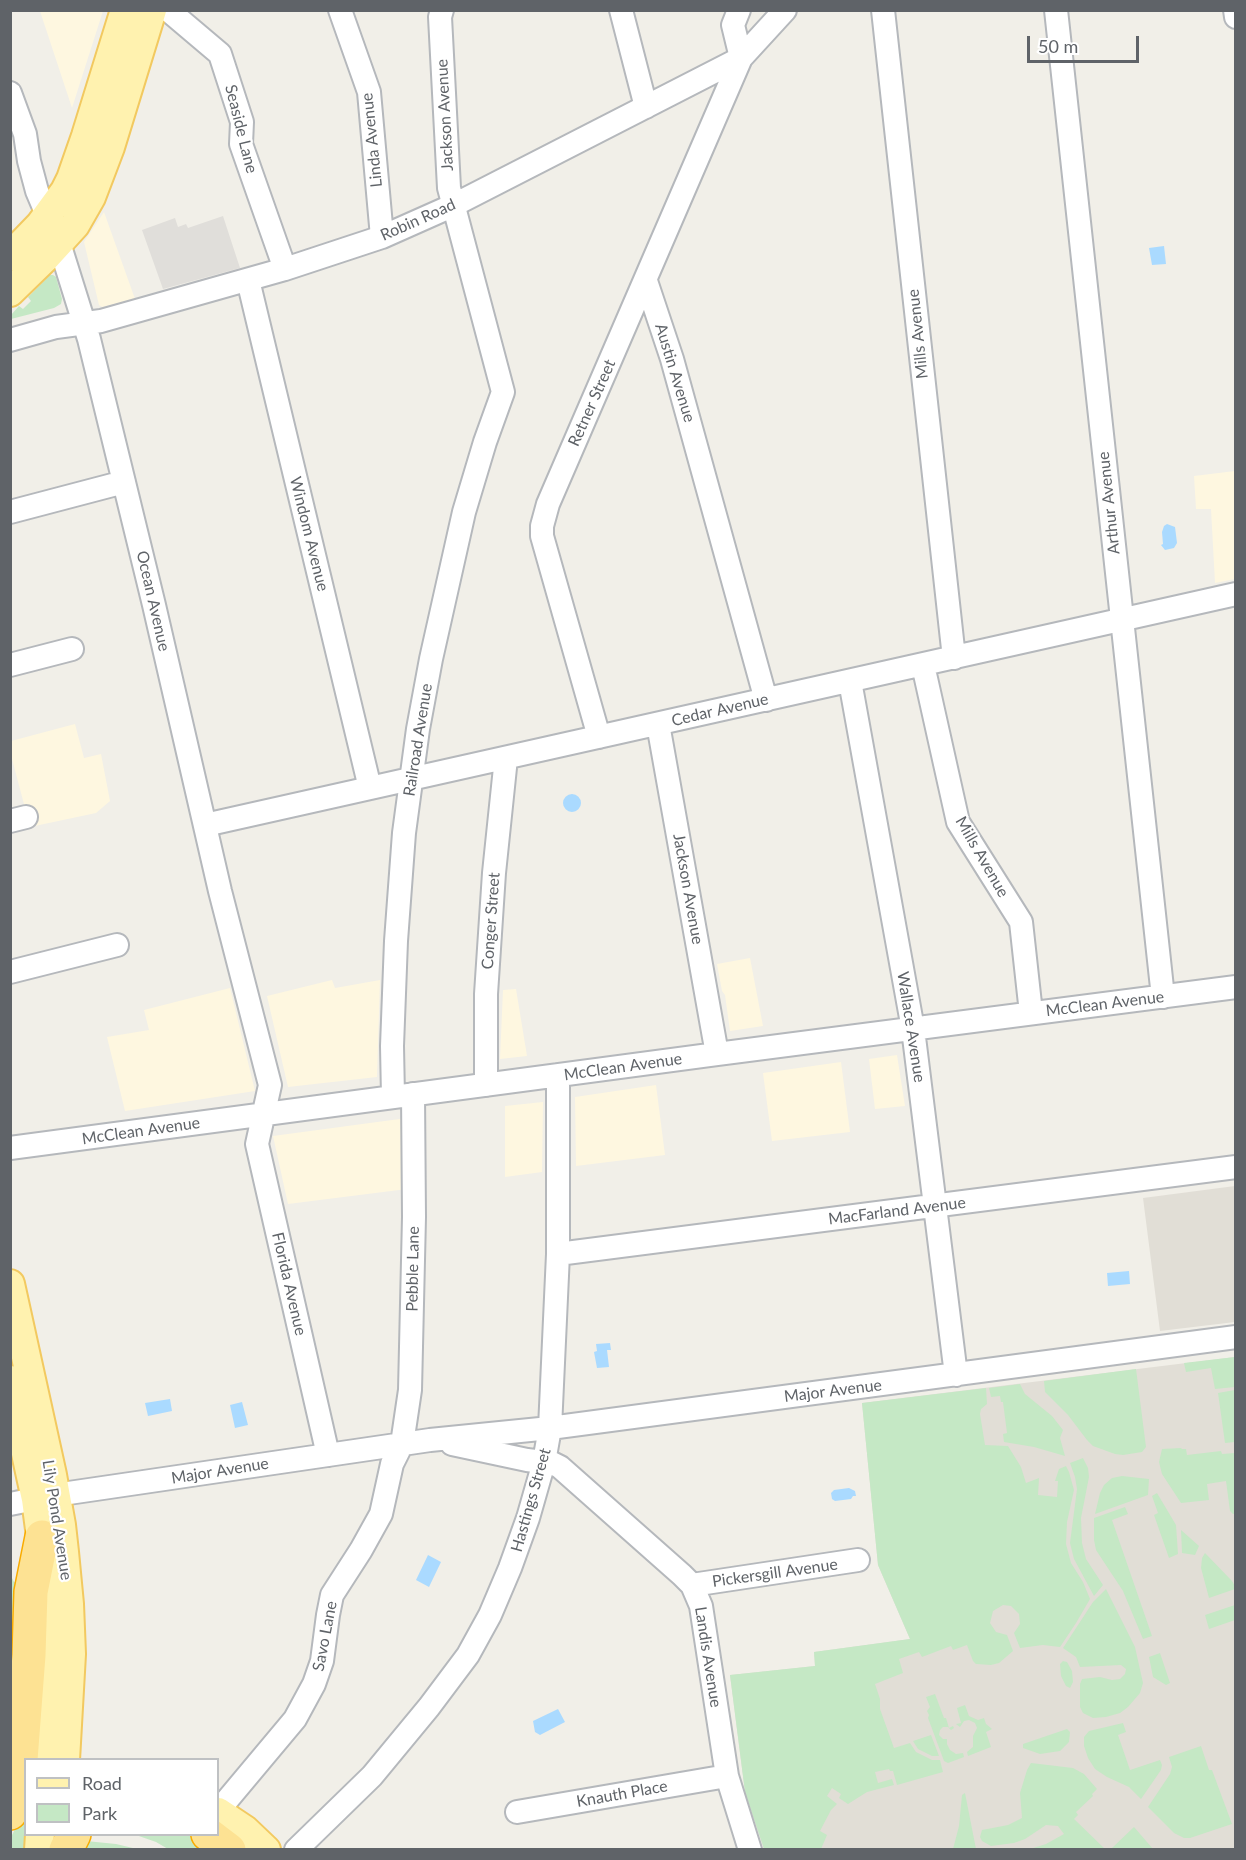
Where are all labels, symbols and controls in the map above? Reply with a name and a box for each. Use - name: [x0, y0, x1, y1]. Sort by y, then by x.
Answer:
- scale bar: [1030, 24, 1142, 62]
- text: 50 m: [1038, 35, 1078, 57]
- street label: Jackson Avenue: [432, 58, 458, 172]
- street label: Seaside Lane: [221, 83, 261, 175]
- street label: Linda Avenue: [357, 92, 387, 188]
- street label: Robin Road: [378, 195, 458, 245]
- street label: Mills Avenue: [904, 288, 932, 380]
- street label: Austin Avenue: [651, 321, 699, 425]
- street label: Retner Street: [564, 357, 620, 449]
- street label: Arthur Avenue: [1094, 451, 1124, 555]
- street label: Windom Avenue: [285, 475, 333, 593]
- street label: Ocean Avenue: [132, 549, 174, 653]
- street label: Railroad Avenue: [400, 682, 436, 798]
- street label: Cedar Avenue: [670, 690, 770, 730]
- street label: Mills Avenue: [951, 813, 1013, 901]
- street label: Jackson Avenue: [669, 832, 707, 946]
- street label: Conger Street: [478, 872, 504, 970]
- street label: Wallace Avenue: [893, 970, 929, 1084]
- street label: McClean Avenue: [1045, 987, 1165, 1021]
- street label: McClean Avenue: [563, 1049, 683, 1085]
- street label: McClean Avenue: [81, 1113, 201, 1149]
- street label: MacFarland Avenue: [827, 1193, 967, 1229]
- street label: Pebble Lane: [403, 1226, 423, 1312]
- street label: Florida Avenue: [268, 1230, 310, 1338]
- street label: Major Avenue: [783, 1375, 883, 1407]
- street label: Hastings Street: [507, 1446, 555, 1554]
- street label: Major Avenue: [170, 1454, 270, 1488]
- street label: Lily Pond Avenue: [38, 1459, 76, 1581]
- street label: Pickersgill Avenue: [711, 1555, 839, 1591]
- street label: Savo Lane: [309, 1599, 341, 1673]
- street label: Landis Avenue: [691, 1605, 725, 1709]
- legend: [24, 1758, 219, 1836]
- text: Road: [82, 1772, 122, 1794]
- street label: Knauth Place: [575, 1777, 669, 1811]
- text: Park: [82, 1802, 117, 1824]

